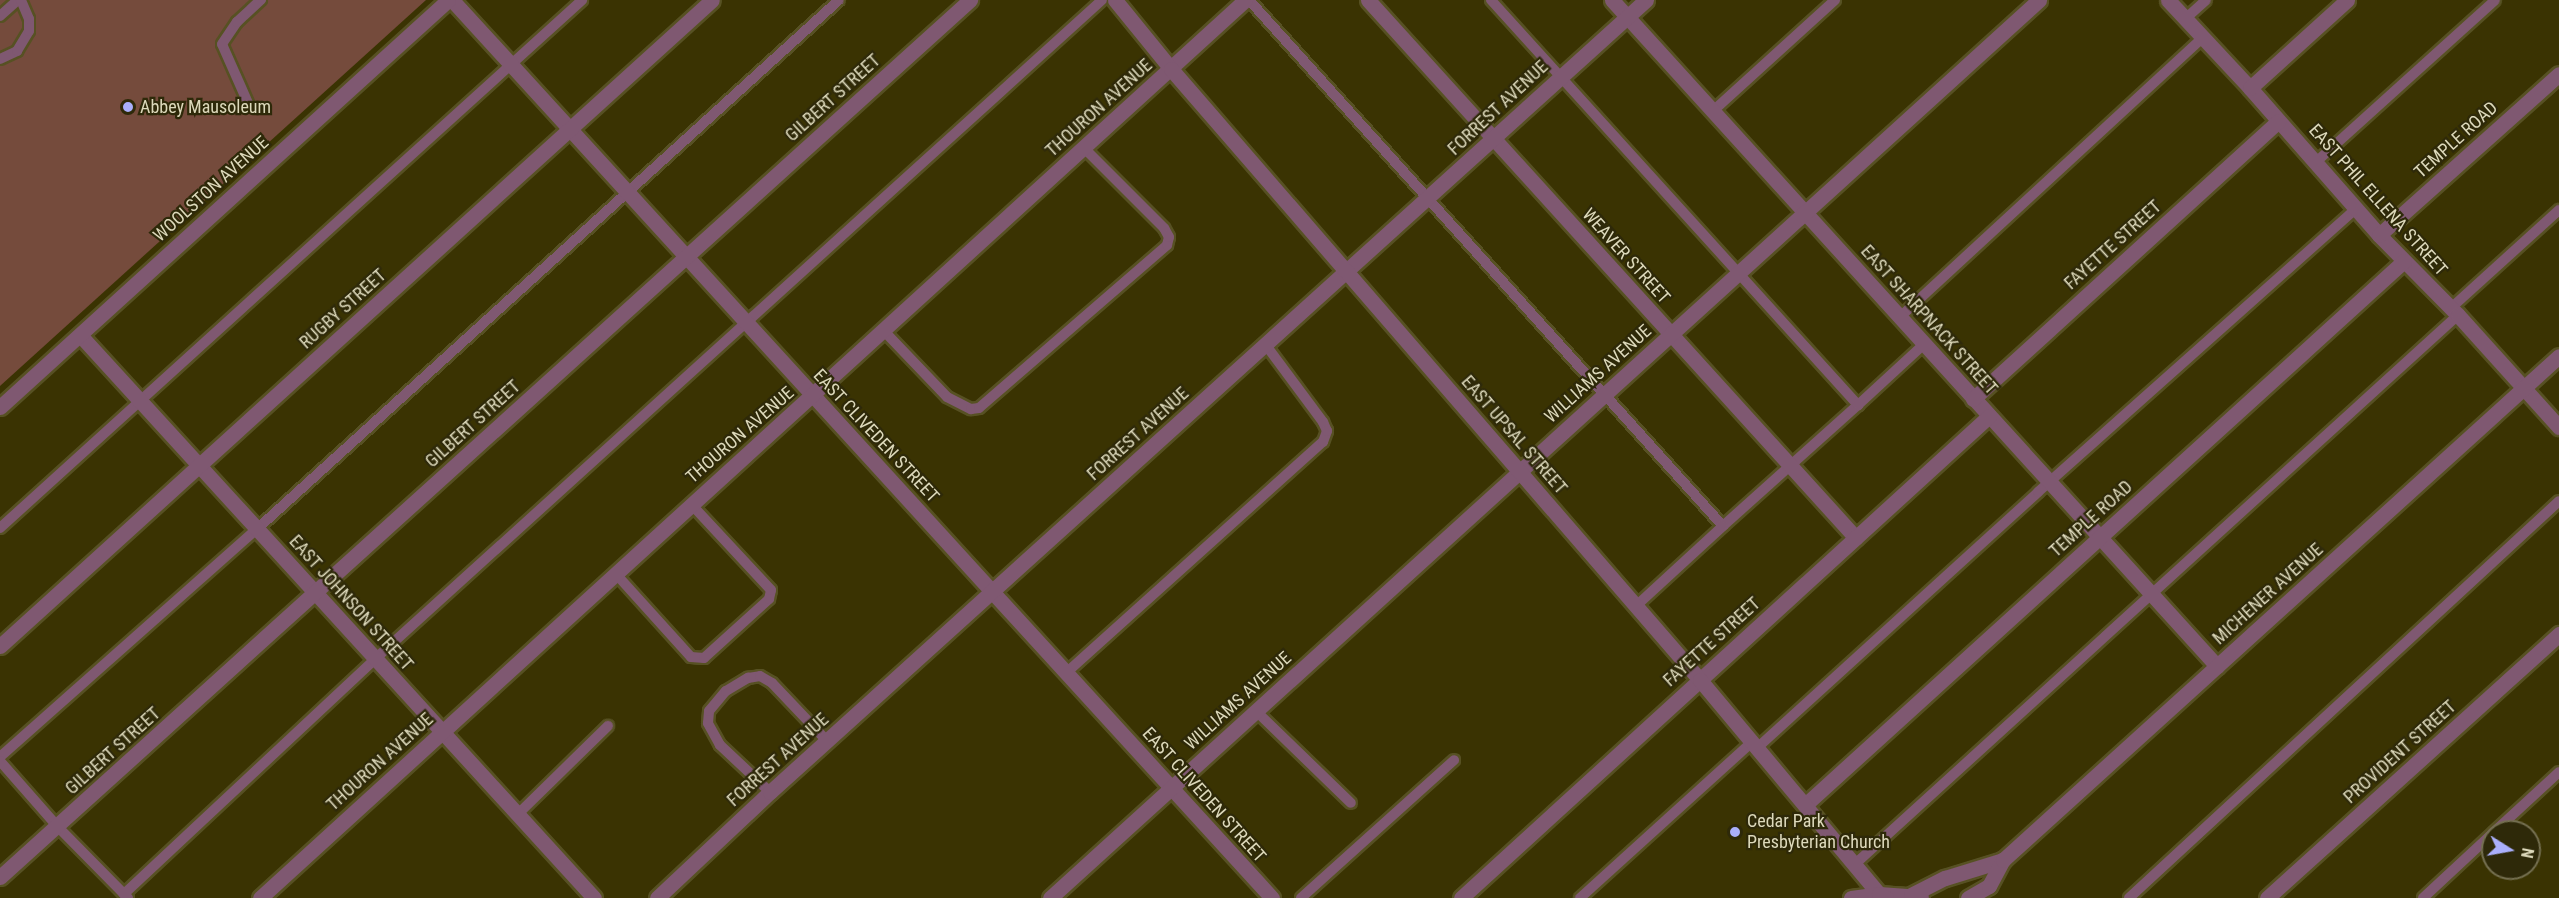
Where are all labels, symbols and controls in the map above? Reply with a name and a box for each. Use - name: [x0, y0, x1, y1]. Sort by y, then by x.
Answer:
- street label: GILBERT STREET: [781, 50, 885, 146]
- street label: THOURON AVENUE: [1041, 54, 1157, 162]
- street label: FORREST AVENUE: [1443, 56, 1553, 160]
- place label: Abbey Mausoleum: [140, 96, 271, 118]
- street label: TEMPLE ROAD: [2410, 97, 2502, 183]
- marker: Abbey Mausoleum: [121, 100, 135, 114]
- street label: EAST PHIL ELLENA STREET: [2304, 120, 2452, 280]
- street label: WOOLSTON AVENUE: [149, 132, 273, 246]
- street label: FAYETTE STREET: [2060, 196, 2166, 294]
- street label: WEAVER STREET: [1578, 204, 1674, 308]
- street label: EAST SHARPNACK STREET: [1856, 241, 2002, 399]
- street label: RUGBY STREET: [295, 265, 391, 353]
- street label: WILLIAMS AVENUE: [1540, 320, 1656, 428]
- street label: EAST CLIVEDEN STREET: [809, 365, 943, 507]
- street label: EAST UPSAL STREET: [1457, 371, 1571, 499]
- street label: GILBERT STREET: [421, 376, 525, 472]
- street label: THOURON AVENUE: [682, 382, 798, 488]
- street label: FORREST AVENUE: [1083, 383, 1193, 485]
- street label: TEMPLE ROAD: [2045, 476, 2137, 562]
- street label: EAST JOHNSON STREET: [284, 531, 418, 675]
- street label: MICHENER AVENUE: [2208, 539, 2328, 649]
- street label: FAYETTE STREET: [1659, 593, 1765, 691]
- street label: WILLIAMS AVENUE: [1180, 647, 1296, 755]
- street label: PROVIDENT STREET: [2339, 696, 2461, 808]
- street label: GILBERT STREET: [61, 703, 165, 799]
- street label: THOURON AVENUE: [322, 708, 438, 816]
- street label: FORREST AVENUE: [723, 709, 833, 811]
- street label: EAST CLIVEDEN STREET: [1138, 723, 1270, 867]
- place label: Cedar Park Presbyterian Church: [1747, 811, 1890, 854]
- north arrow: [2481, 820, 2541, 880]
- marker: Cedar Park Presbyterian Church: [1728, 825, 1742, 839]
- text: N: [2517, 847, 2537, 860]

